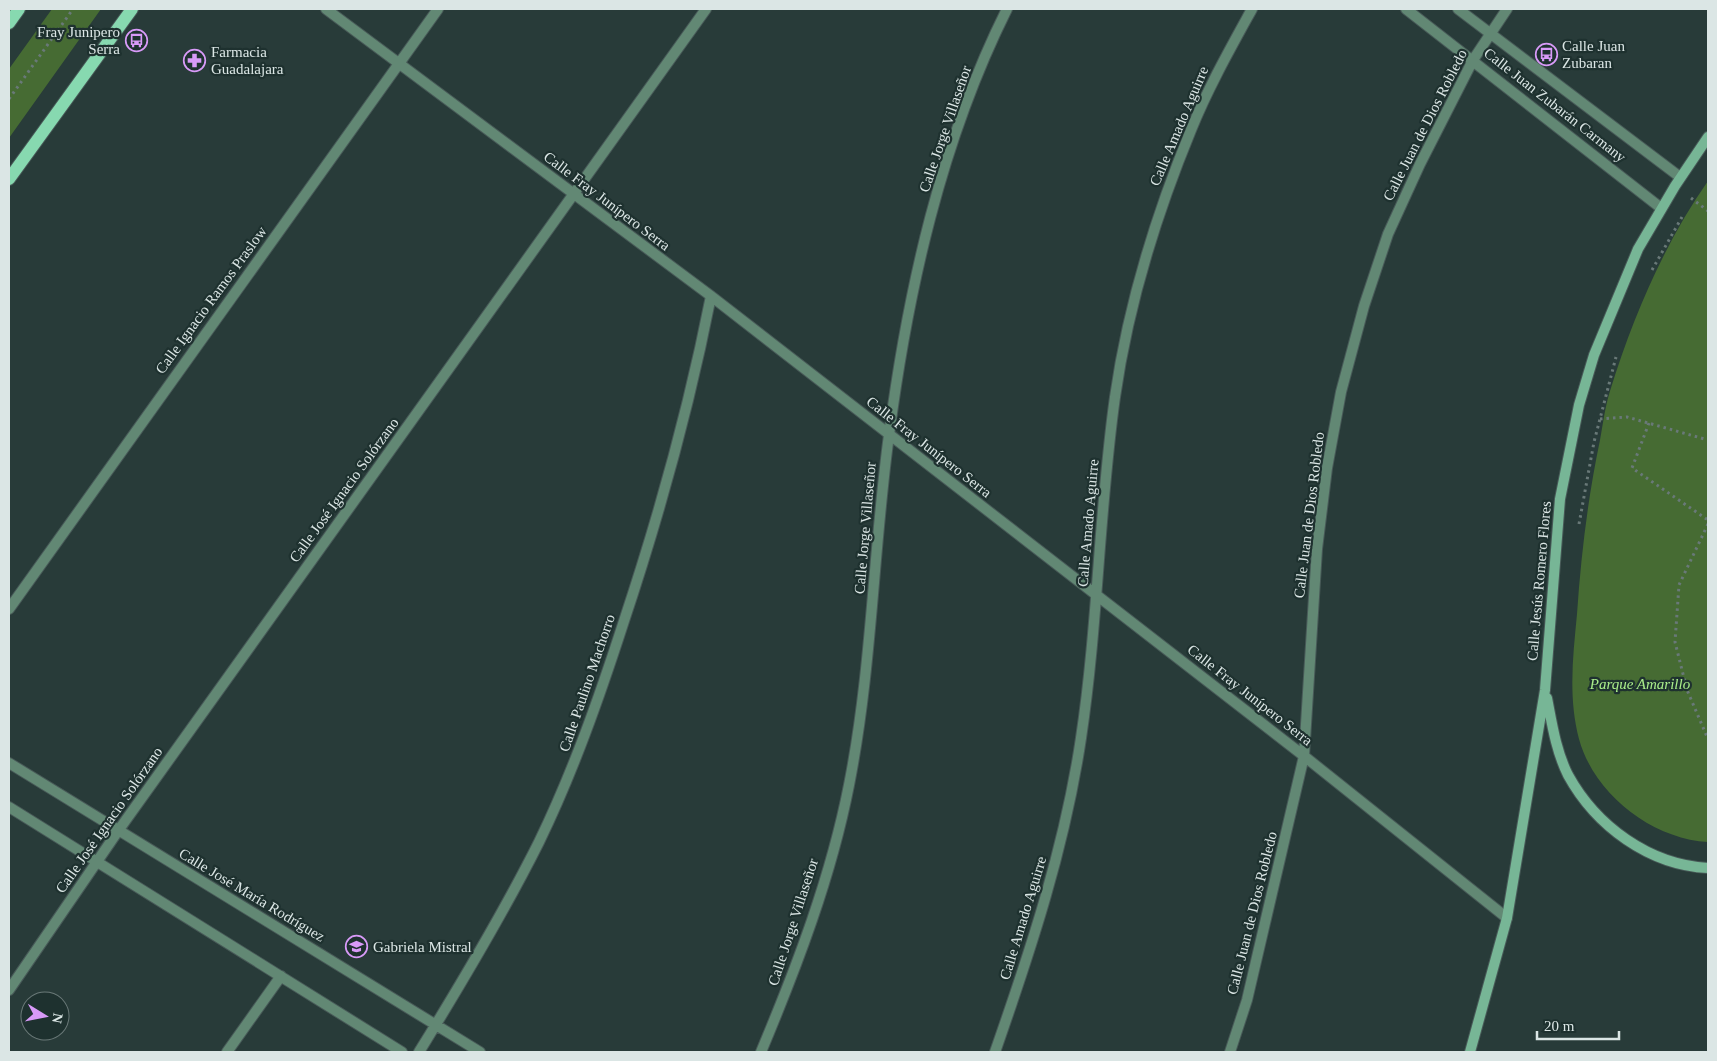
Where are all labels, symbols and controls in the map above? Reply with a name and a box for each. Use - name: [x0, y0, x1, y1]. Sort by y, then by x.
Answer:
- place label: Fray Junipero Serra: [37, 24, 120, 57]
- bus stop icon: Fray Junipero Serra: [124, 29, 148, 53]
- place label: Calle Juan Zubaran: [1562, 38, 1625, 71]
- bus stop icon: Calle Juan Zubaran: [1534, 43, 1558, 67]
- place label: Farmacia Guadalajara: [211, 44, 284, 77]
- street label: Calle Juan Zubarán Carmany: [1481, 45, 1629, 166]
- street label: Calle Juan de Dios Robledo: [1380, 47, 1470, 203]
- pharmacy icon: Farmacia Guadalajara: [183, 49, 207, 73]
- street label: Calle Jorge Villaseñor: [916, 64, 974, 194]
- street label: Calle Amado Aguirre: [1147, 64, 1212, 188]
- street label: Calle Fray Junípero Serra: [541, 148, 673, 254]
- street label: Calle Ignacio Ramos Praslow: [152, 223, 270, 377]
- street label: Calle Fray Junípero Serra: [864, 393, 995, 501]
- street label: Calle José Ignacio Solórzano: [286, 415, 402, 565]
- street label: Calle Juan de Dios Robledo: [1291, 431, 1327, 599]
- street label: Calle Amado Aguirre: [1074, 458, 1102, 588]
- street label: Calle Jorge Villaseñor: [851, 461, 879, 595]
- street label: Calle Jesús Romero Flores: [1524, 500, 1554, 662]
- street label: Calle Paulino Machorro: [556, 612, 618, 754]
- street label: Calle Fray Junípero Serra: [1185, 641, 1316, 749]
- park label: Parque Amarillo: [1589, 676, 1691, 692]
- street label: Calle José Ignacio Solórzano: [52, 744, 166, 896]
- street label: Calle Juan de Dios Robledo: [1224, 830, 1280, 996]
- street label: Calle José María Rodríguez: [176, 845, 328, 945]
- street label: Calle Amado Aguirre: [997, 854, 1050, 982]
- street label: Calle Jorge Villaseñor: [765, 856, 821, 988]
- school or university icon: Gabriela Mistral: [345, 935, 369, 959]
- place label: Gabriela Mistral: [373, 939, 472, 955]
- north arrow: [20, 991, 70, 1041]
- scale bar: [1537, 1008, 1620, 1040]
- text: N: [49, 1012, 66, 1024]
- text: 20 m: [1544, 1018, 1575, 1034]

